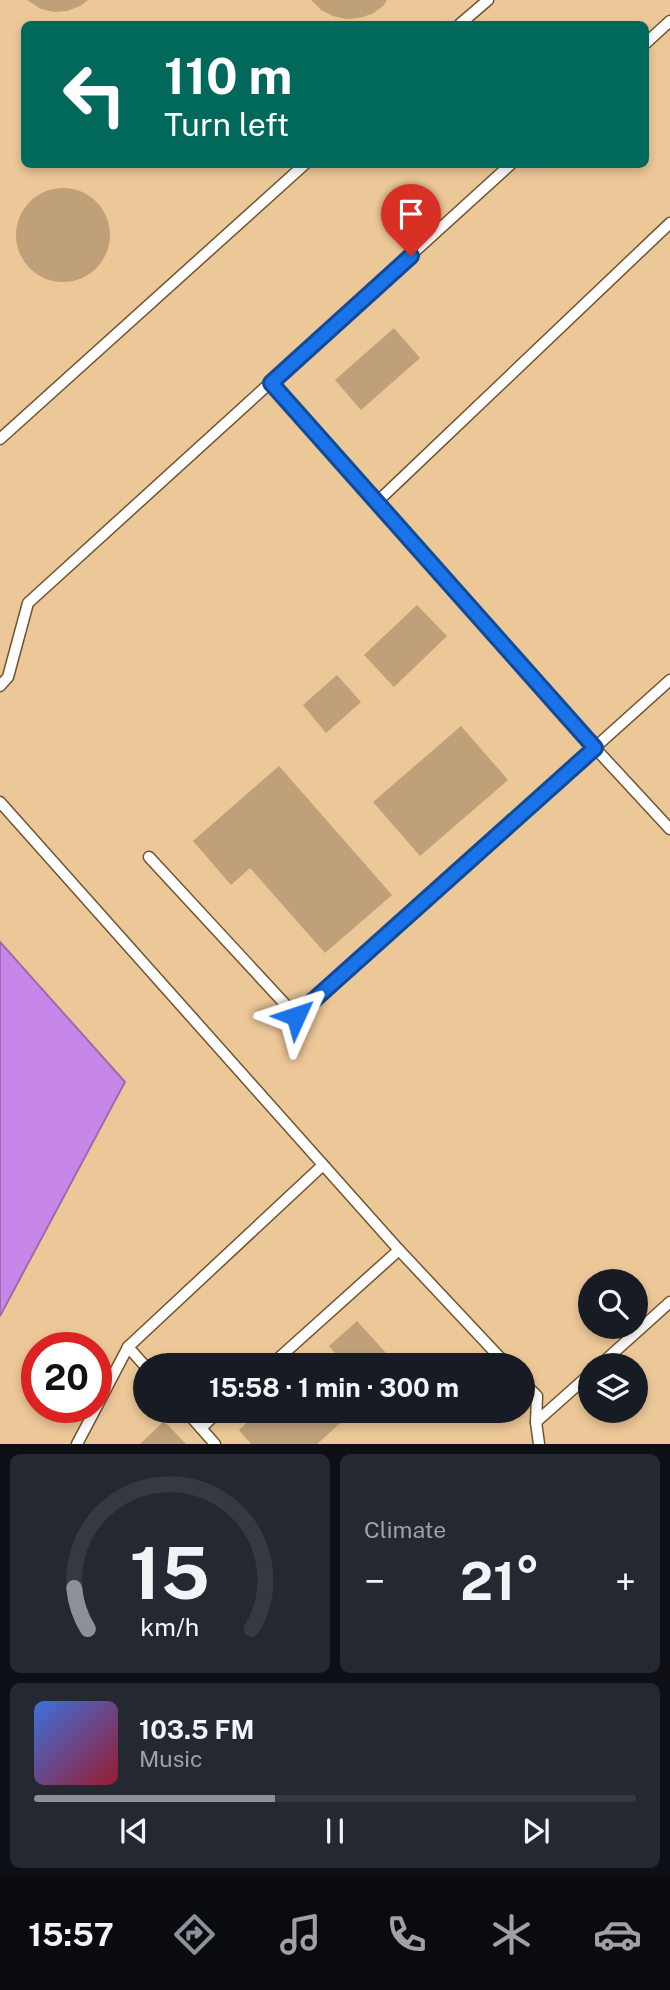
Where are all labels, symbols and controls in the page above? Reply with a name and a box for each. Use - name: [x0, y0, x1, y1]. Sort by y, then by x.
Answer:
- text: 110 m: [164, 47, 292, 105]
- icon: left: [49, 49, 140, 140]
- text: Turn left: [164, 106, 289, 143]
- pin: [381, 184, 441, 256]
- icon: arrive: [392, 195, 430, 233]
- position arrow: [259, 979, 333, 1053]
- map controls: [578, 1269, 648, 1423]
- button: search: [578, 1269, 648, 1339]
- speed limit sign: 20: [21, 1332, 112, 1423]
- button: layers: [578, 1353, 648, 1423]
- text: 15:58 · 1 min · 300 m: [209, 1372, 459, 1403]
- text: Climate: [364, 1516, 446, 1543]
- text: 15: [130, 1531, 210, 1616]
- text: 21°: [460, 1551, 540, 1612]
- text: −: [364, 1559, 385, 1604]
- text: +: [615, 1559, 636, 1604]
- text: km/h: [141, 1612, 199, 1642]
- text: 103.5 FM: [139, 1714, 254, 1745]
- text: Music: [139, 1745, 203, 1772]
- icon: previous: [115, 1812, 153, 1850]
- icon: pause: [316, 1812, 354, 1850]
- icon: next: [517, 1812, 555, 1850]
- icon: directions: [170, 1910, 219, 1959]
- icon: music: [276, 1910, 325, 1959]
- icon: phone: [382, 1910, 431, 1959]
- icon: climate: [487, 1910, 536, 1959]
- icon: car: [593, 1910, 642, 1959]
- text: 15:57: [28, 1916, 114, 1953]

